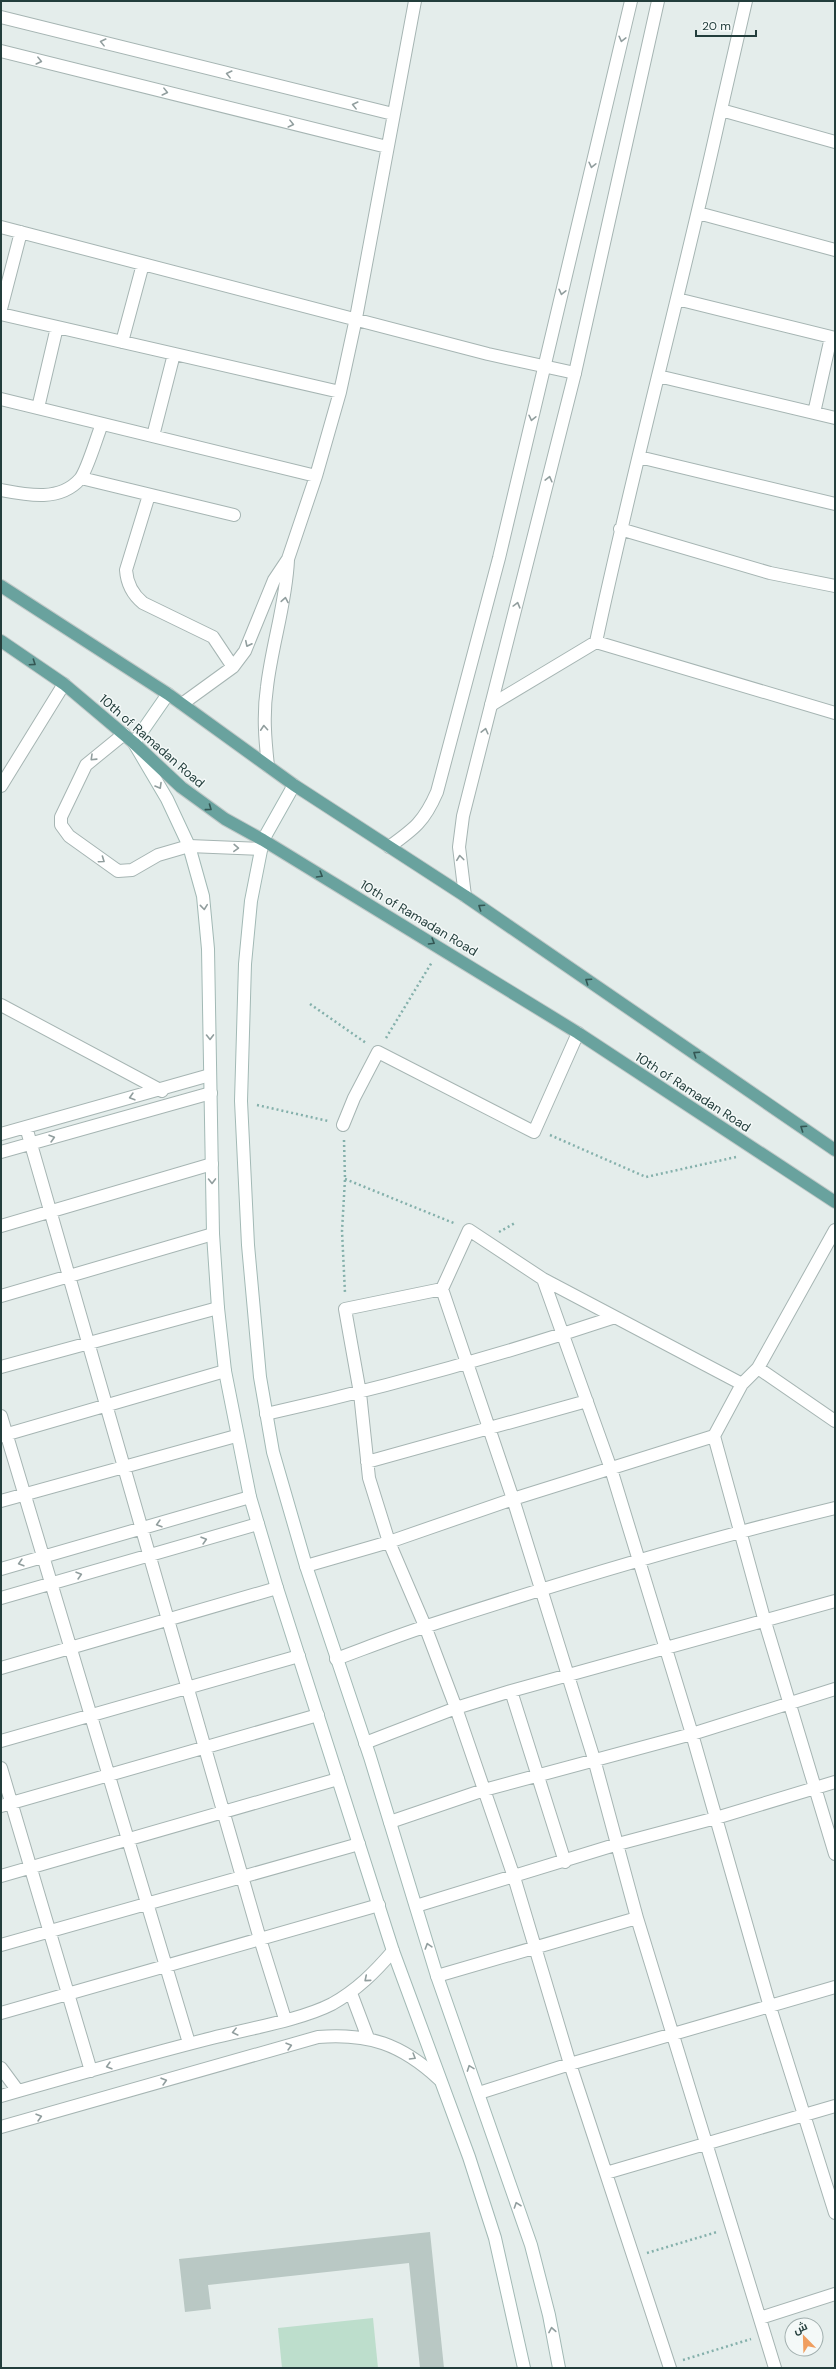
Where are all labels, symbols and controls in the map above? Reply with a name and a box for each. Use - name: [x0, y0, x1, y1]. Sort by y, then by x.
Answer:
- scale bar: [696, 12, 756, 38]
- text: 20 m: [702, 18, 731, 34]
- one-way arrow: [618, 35, 627, 42]
- one-way arrow: [99, 39, 106, 47]
- one-way arrow: [36, 56, 42, 64]
- one-way arrow: [226, 70, 232, 78]
- one-way arrow: [161, 87, 168, 96]
- one-way arrow: [352, 101, 358, 109]
- one-way arrow: [288, 119, 294, 127]
- one-way arrow: [588, 162, 597, 169]
- one-way arrow: [558, 288, 567, 295]
- one-way arrow: [528, 414, 537, 421]
- one-way arrow: [544, 476, 552, 482]
- one-way arrow: [280, 596, 289, 603]
- one-way arrow: [512, 602, 521, 609]
- one-way arrow: [245, 640, 253, 648]
- one-way arrow: [29, 658, 36, 665]
- street label: 10th of Ramadan Road: [96, 691, 208, 791]
- one-way arrow: [260, 725, 269, 731]
- one-way arrow: [480, 728, 488, 734]
- one-way arrow: [90, 753, 98, 761]
- one-way arrow: [155, 782, 162, 789]
- one-way arrow: [205, 803, 212, 811]
- one-way arrow: [233, 844, 239, 852]
- one-way arrow: [98, 855, 105, 863]
- one-way arrow: [456, 855, 465, 861]
- one-way arrow: [316, 870, 323, 877]
- street label: 10th of Ramadan Road: [357, 876, 481, 960]
- one-way arrow: [199, 904, 208, 910]
- one-way arrow: [478, 905, 485, 912]
- one-way arrow: [428, 937, 435, 945]
- one-way arrow: [585, 978, 592, 986]
- one-way arrow: [206, 1034, 214, 1040]
- street label: 10th of Ramadan Road: [632, 1048, 754, 1136]
- one-way arrow: [693, 1052, 700, 1059]
- one-way arrow: [129, 1092, 136, 1101]
- one-way arrow: [800, 1125, 807, 1133]
- one-way arrow: [48, 1134, 55, 1143]
- one-way arrow: [208, 1178, 217, 1184]
- one-way arrow: [156, 1519, 163, 1528]
- one-way arrow: [201, 1536, 207, 1544]
- one-way arrow: [17, 1559, 24, 1567]
- one-way arrow: [76, 1572, 82, 1580]
- one-way arrow: [424, 1942, 433, 1949]
- one-way arrow: [364, 1975, 371, 1982]
- one-way arrow: [232, 2027, 238, 2035]
- one-way arrow: [285, 2042, 292, 2051]
- one-way arrow: [409, 2053, 416, 2060]
- one-way arrow: [106, 2061, 113, 2070]
- one-way arrow: [466, 2065, 475, 2072]
- one-way arrow: [160, 2077, 167, 2086]
- one-way arrow: [35, 2113, 42, 2122]
- one-way arrow: [513, 2201, 522, 2208]
- north arrow: [784, 2317, 824, 2357]
- text: ش: [791, 2319, 809, 2337]
- one-way arrow: [548, 2327, 556, 2333]

